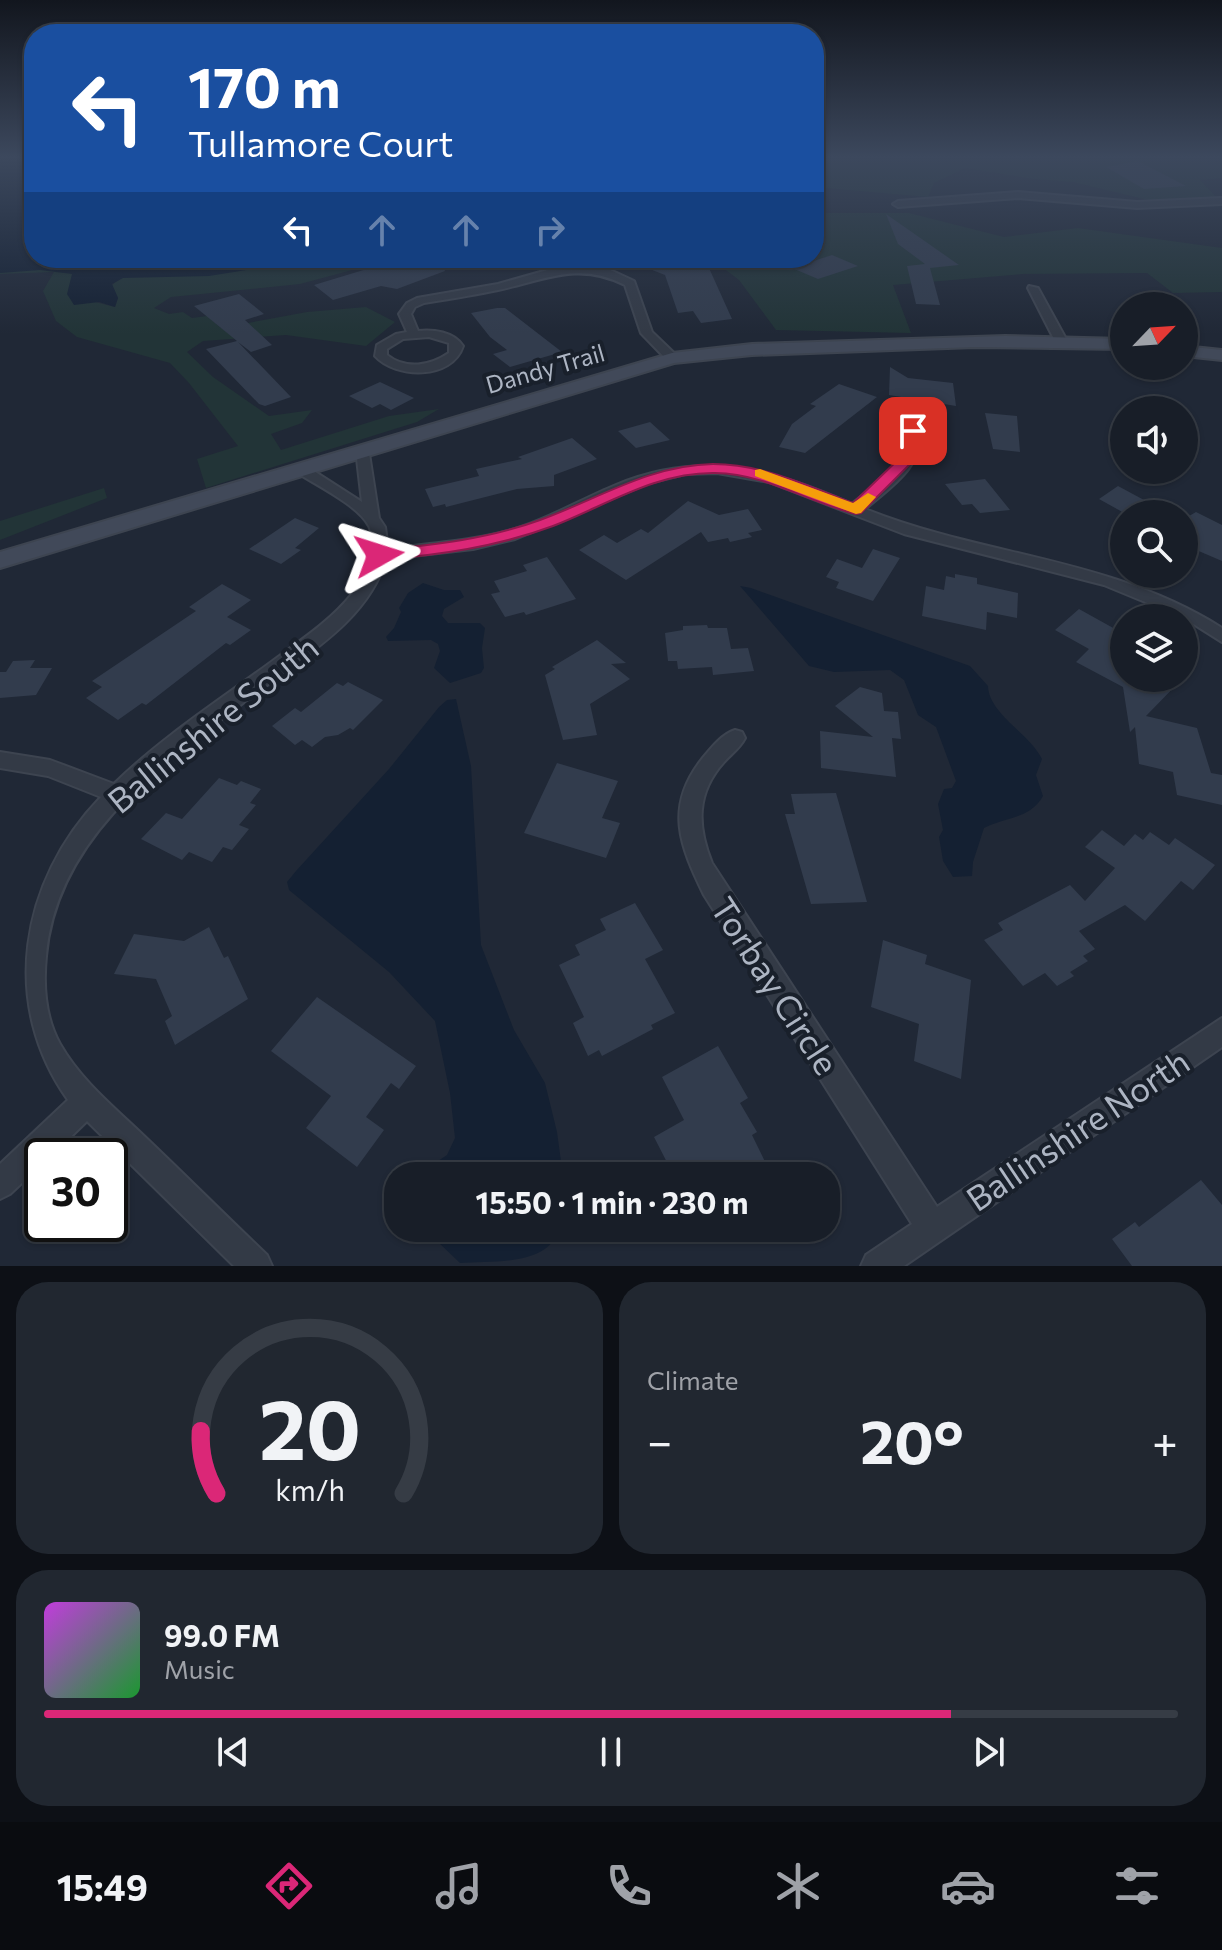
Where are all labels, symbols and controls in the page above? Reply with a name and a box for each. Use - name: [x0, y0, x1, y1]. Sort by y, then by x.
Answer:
- text: 170 m: [188, 51, 341, 120]
- icon: left: [56, 56, 160, 160]
- text: Tullamore Court: [188, 120, 453, 164]
- icon: left: [276, 208, 320, 252]
- icon: ahead: [360, 208, 404, 252]
- icon: ahead: [444, 208, 488, 252]
- icon: right: [528, 208, 572, 252]
- north arrow: [1110, 292, 1198, 380]
- map controls: [1110, 292, 1198, 692]
- street label: Dandy Trail: [482, 337, 608, 399]
- button: sound: [1110, 396, 1198, 484]
- pin: [879, 397, 947, 465]
- icon: arrive: [891, 409, 935, 453]
- button: search: [1110, 500, 1198, 588]
- position arrow: [337, 513, 421, 597]
- button: layers: [1110, 604, 1198, 692]
- street label: Ballinshire South: [98, 625, 326, 821]
- street label: Torbay Circle: [703, 888, 849, 1082]
- street label: Ballinshire North: [958, 1039, 1196, 1219]
- speed limit sign: 30: [24, 1138, 128, 1242]
- text: 15:50 · 1 min · 230 m: [476, 1183, 748, 1220]
- text: Climate: [647, 1364, 739, 1395]
- text: 20: [258, 1375, 361, 1477]
- text: 20°: [860, 1403, 964, 1476]
- text: −: [647, 1413, 672, 1467]
- text: +: [1152, 1413, 1178, 1467]
- text: km/h: [275, 1472, 344, 1507]
- text: 99.0 FM: [164, 1616, 280, 1653]
- text: Music: [164, 1653, 235, 1684]
- icon: previous: [211, 1730, 255, 1774]
- icon: pause: [589, 1730, 633, 1774]
- icon: next: [967, 1730, 1011, 1774]
- icon: directions: [261, 1858, 317, 1914]
- icon: music: [431, 1858, 487, 1914]
- icon: phone: [601, 1858, 657, 1914]
- icon: climate: [770, 1858, 826, 1914]
- icon: car: [940, 1858, 996, 1914]
- icon: filters: [1109, 1858, 1165, 1914]
- text: 15:49: [57, 1864, 148, 1908]

